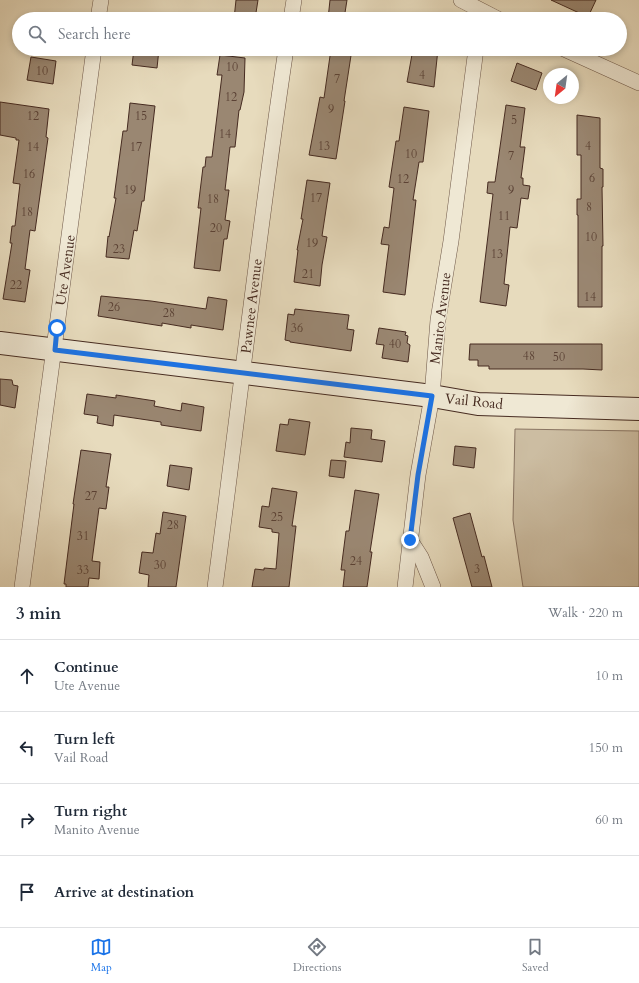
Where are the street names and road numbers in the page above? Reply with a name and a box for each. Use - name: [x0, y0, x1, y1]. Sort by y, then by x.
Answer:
- street label: Ute Avenue: [51, 233, 80, 307]
- street label: Pawnee Avenue: [236, 258, 267, 355]
- street label: Manito Avenue: [425, 271, 456, 365]
- street label: Vail Road: [444, 389, 505, 414]

